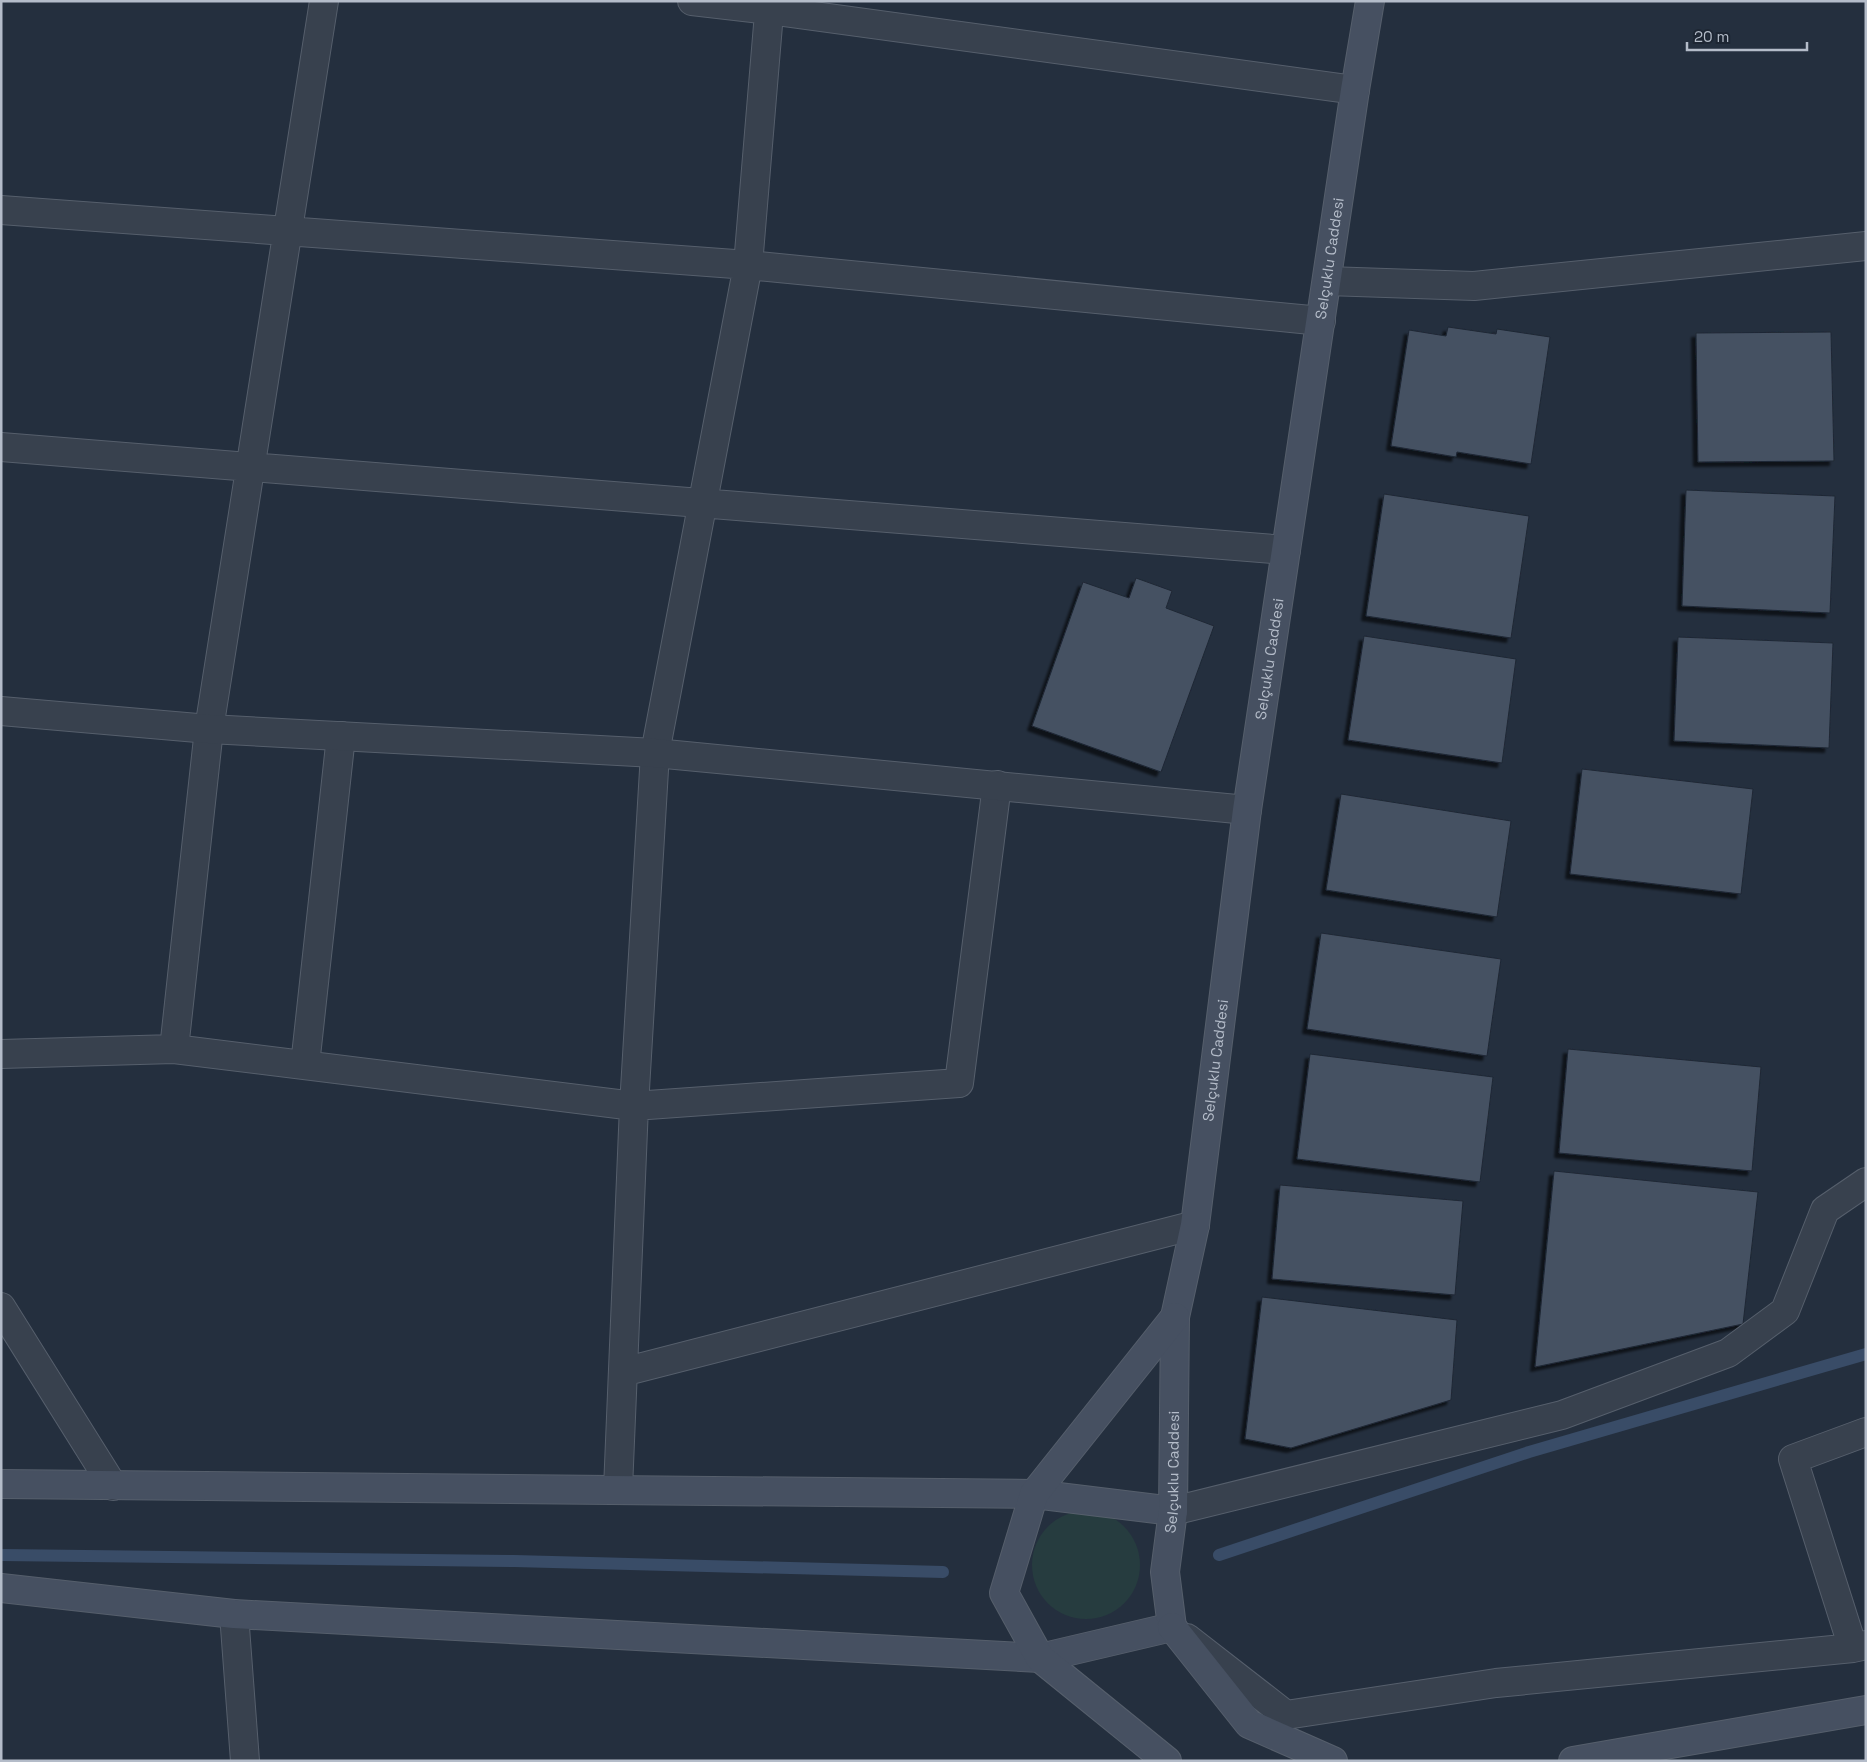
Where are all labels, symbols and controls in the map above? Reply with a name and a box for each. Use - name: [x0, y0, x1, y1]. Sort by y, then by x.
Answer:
- scale bar: [1687, 20, 1807, 52]
- text: 20 m: [1694, 27, 1729, 46]
- street label: Selçuklu Caddesi: [1311, 196, 1348, 321]
- street label: Selçuklu Caddesi: [1251, 597, 1288, 721]
- street label: Selçuklu Caddesi: [1198, 998, 1232, 1122]
- street label: Selçuklu Caddesi: [1160, 1411, 1183, 1534]

